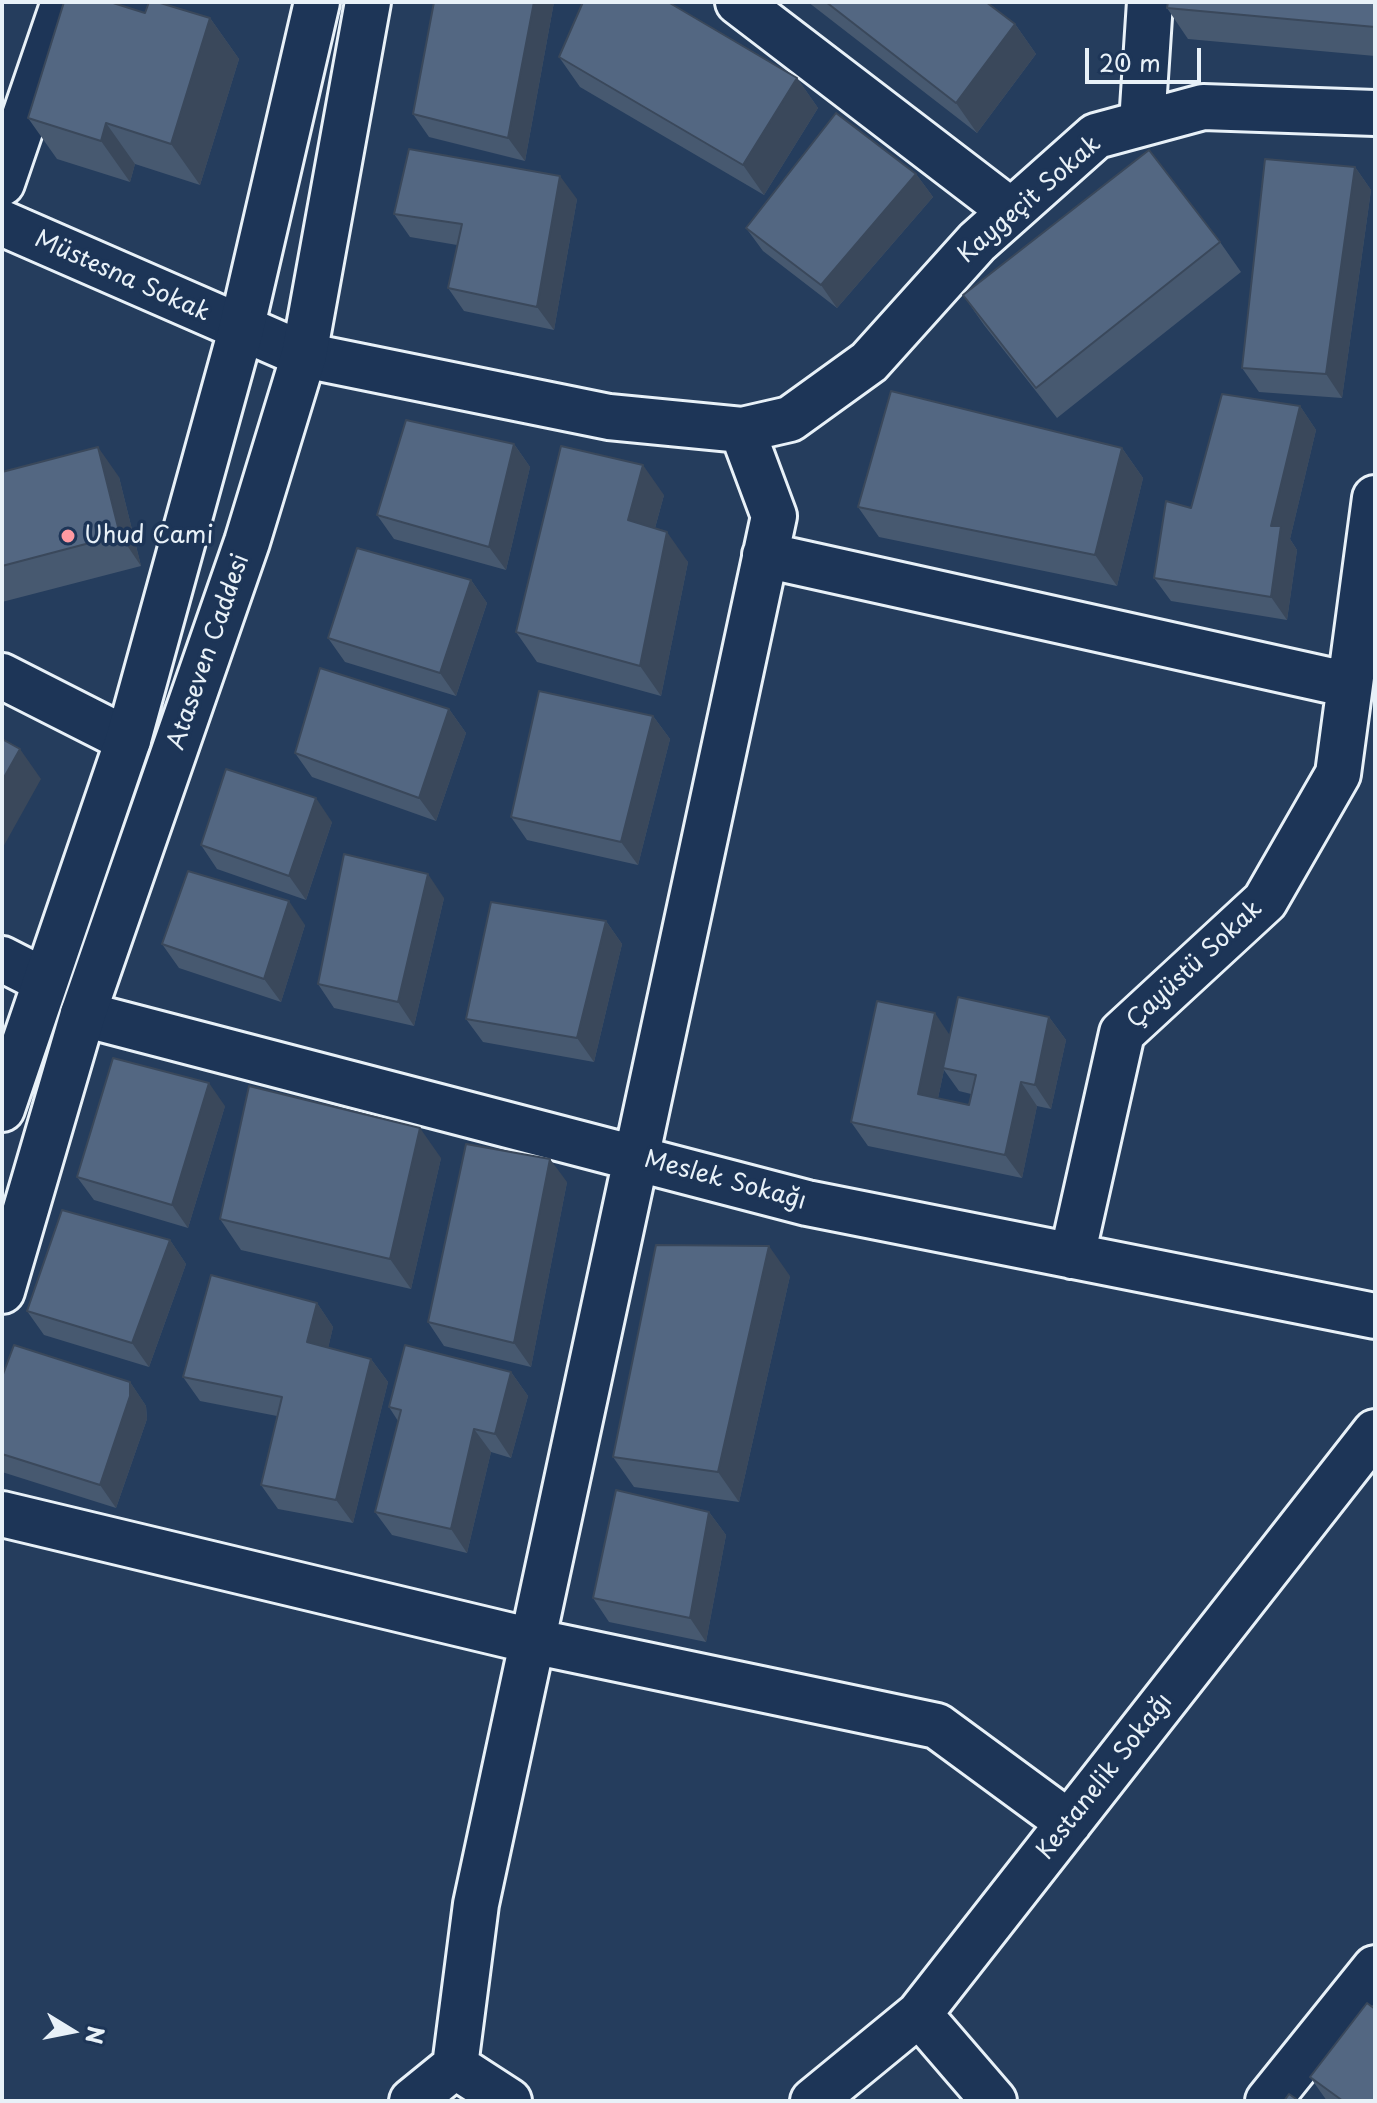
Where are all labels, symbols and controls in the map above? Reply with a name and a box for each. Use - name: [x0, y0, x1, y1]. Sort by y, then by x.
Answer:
- scale bar: [1089, 32, 1205, 82]
- text: 20 m: [1099, 44, 1161, 80]
- street label: Kaygeçit Sokak: [953, 130, 1107, 270]
- street label: Müstesna Sokak: [30, 225, 214, 329]
- place label: Uhud Cami: [84, 522, 213, 550]
- marker: Uhud Cami: [59, 527, 77, 545]
- street label: Ataseven Caddesi: [162, 550, 256, 754]
- street label: Çayüstü Sokak: [1121, 895, 1269, 1035]
- street label: Meslek Sokağı: [641, 1146, 809, 1216]
- street label: Kestanelik Sokağı: [1031, 1688, 1179, 1866]
- north arrow: [32, 1991, 112, 2071]
- text: N: [78, 2024, 114, 2047]

